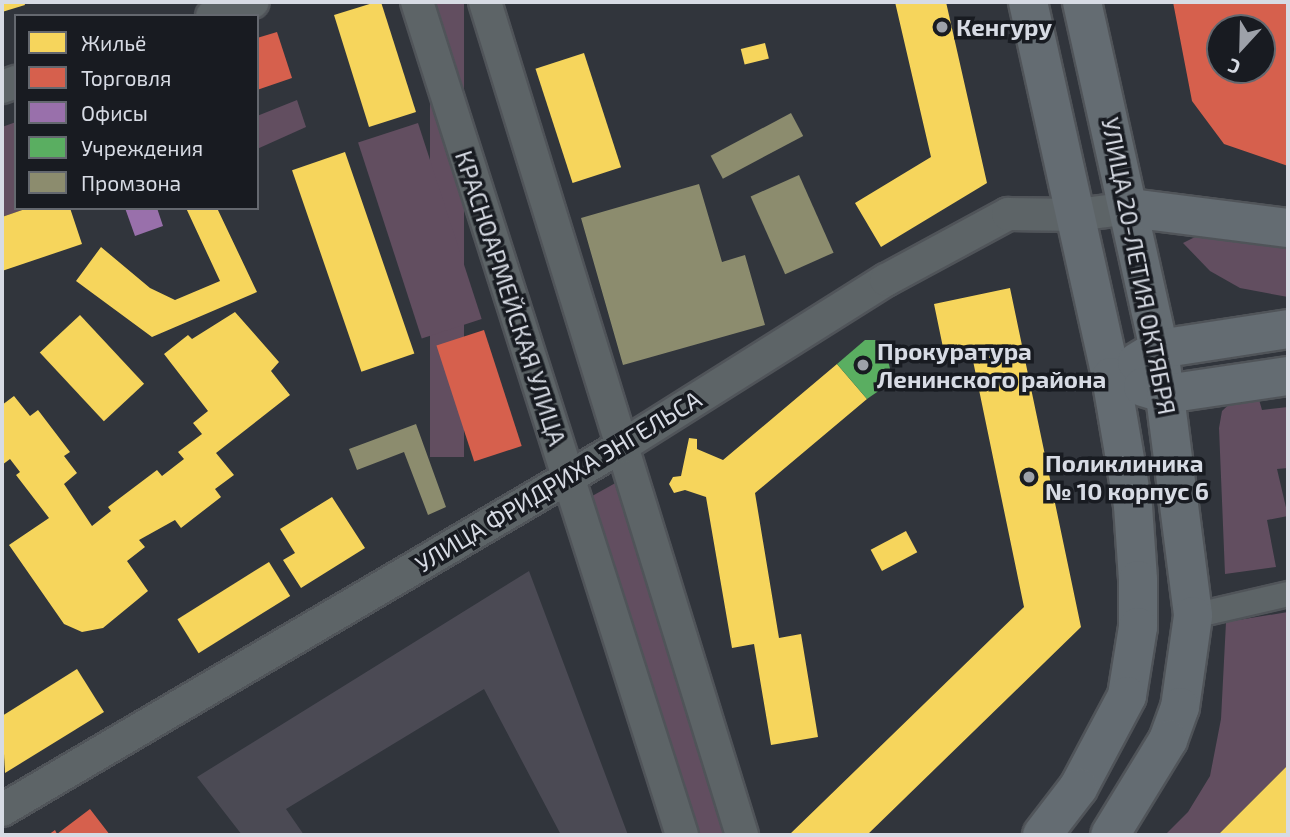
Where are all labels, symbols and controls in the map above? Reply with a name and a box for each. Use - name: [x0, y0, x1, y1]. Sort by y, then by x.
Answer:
- place label: Кенгуру: [956, 13, 1052, 41]
- legend: [14, 14, 259, 210]
- north arrow: [1206, 14, 1276, 84]
- marker: Кенгуру: [934, 19, 950, 35]
- text: Жильё: [81, 30, 146, 55]
- text: С: [1224, 54, 1243, 80]
- text: Торговля: [81, 65, 171, 90]
- text: Офисы: [81, 100, 148, 125]
- street label: УЛИЦА 20-ЛЕТИЯ ОКТЯБРЯ: [1096, 115, 1182, 417]
- text: Учреждения: [81, 135, 203, 160]
- street label: КРАСНОАРМЕЙСКАЯ УЛИЦА: [450, 147, 572, 449]
- text: Промзона: [81, 170, 181, 195]
- place label: Прокуратура Ленинского района: [877, 337, 1106, 393]
- marker: Прокуратура Ленинского района: [855, 357, 871, 373]
- street label: УЛИЦА ФРИДРИХА ЭНГЕЛЬСА: [410, 384, 706, 578]
- place label: Поликлиника № 10 корпус 6: [1045, 449, 1209, 505]
- marker: Поликлиника № 10 корпус 6: [1019, 467, 1039, 487]

